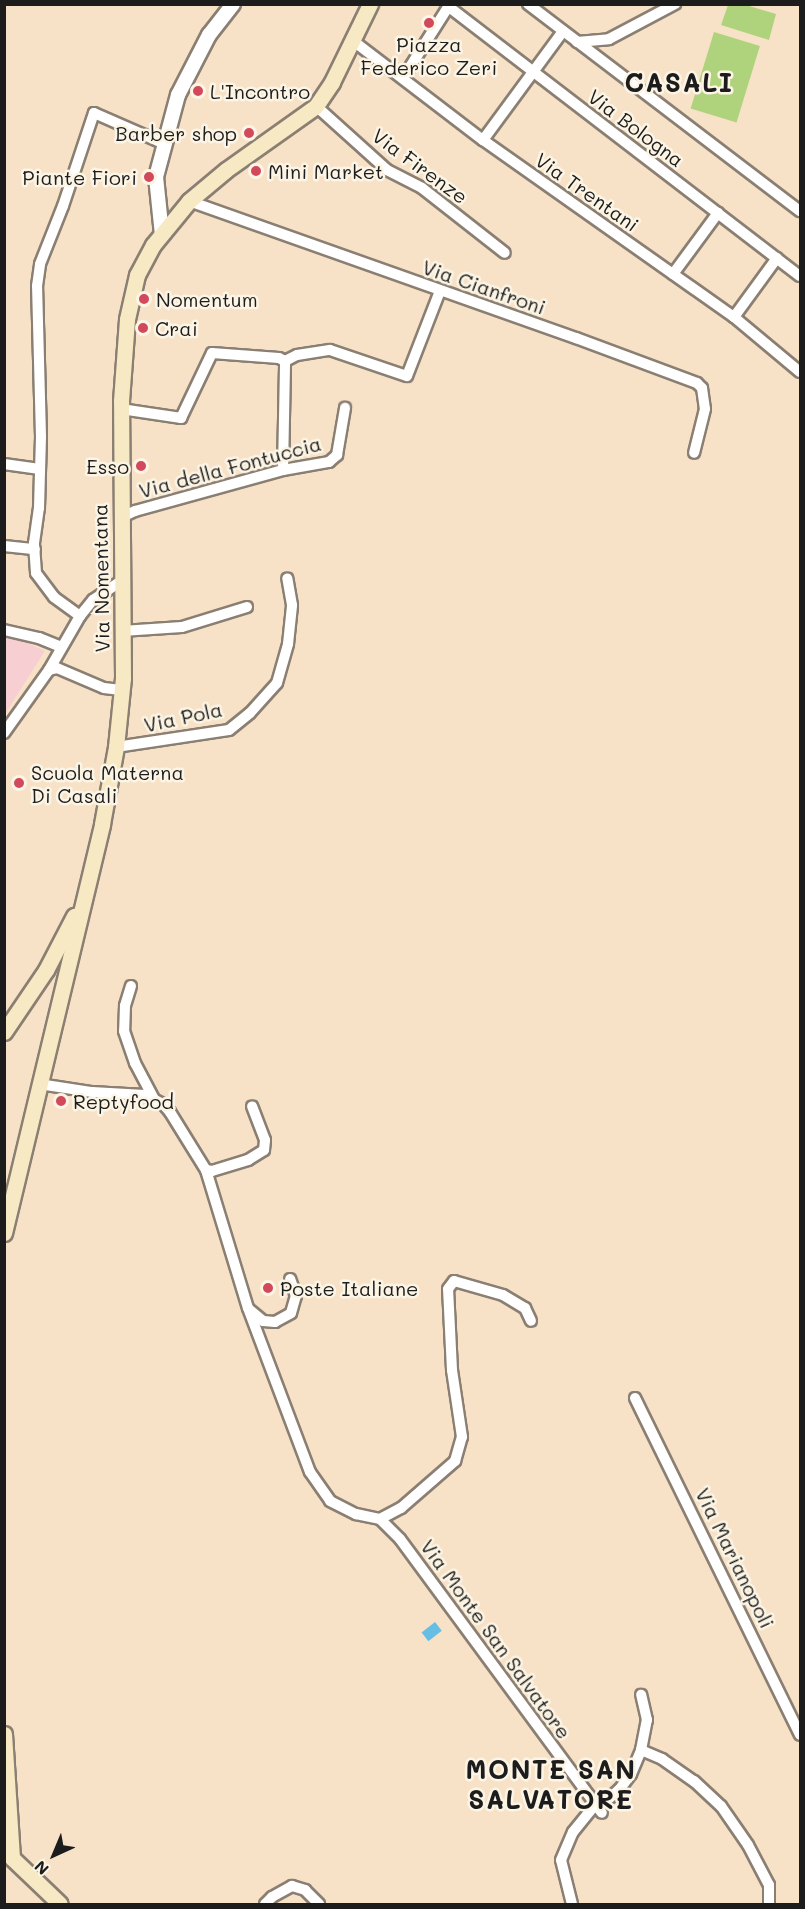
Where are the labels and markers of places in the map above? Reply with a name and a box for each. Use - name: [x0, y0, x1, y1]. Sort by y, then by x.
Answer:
- marker: Piazza Federico Zeri: [422, 16, 436, 30]
- place label: Piazza Federico Zeri: [361, 33, 497, 80]
- place label: L'Incontro: [210, 79, 310, 103]
- marker: L'Incontro: [191, 84, 205, 98]
- place label: Barber shop: [115, 121, 237, 145]
- marker: Barber shop: [242, 126, 256, 140]
- place label: Mini Market: [268, 159, 384, 183]
- marker: Mini Market: [249, 164, 263, 178]
- place label: Piante Fiori: [22, 165, 137, 189]
- marker: Piante Fiori: [142, 170, 156, 184]
- place label: Nomentum: [156, 287, 258, 311]
- marker: Nomentum: [137, 292, 151, 306]
- place label: Crai: [155, 316, 198, 340]
- marker: Crai: [136, 321, 150, 335]
- place label: Esso: [86, 454, 129, 478]
- marker: Esso: [134, 459, 148, 473]
- place label: Scuola Materna Di Casali: [31, 760, 184, 807]
- marker: Scuola Materna Di Casali: [12, 776, 26, 790]
- place label: Reptyfood: [73, 1089, 174, 1113]
- marker: Reptyfood: [54, 1094, 68, 1108]
- place label: Poste Italiane: [280, 1276, 418, 1300]
- marker: Poste Italiane: [261, 1281, 275, 1295]

